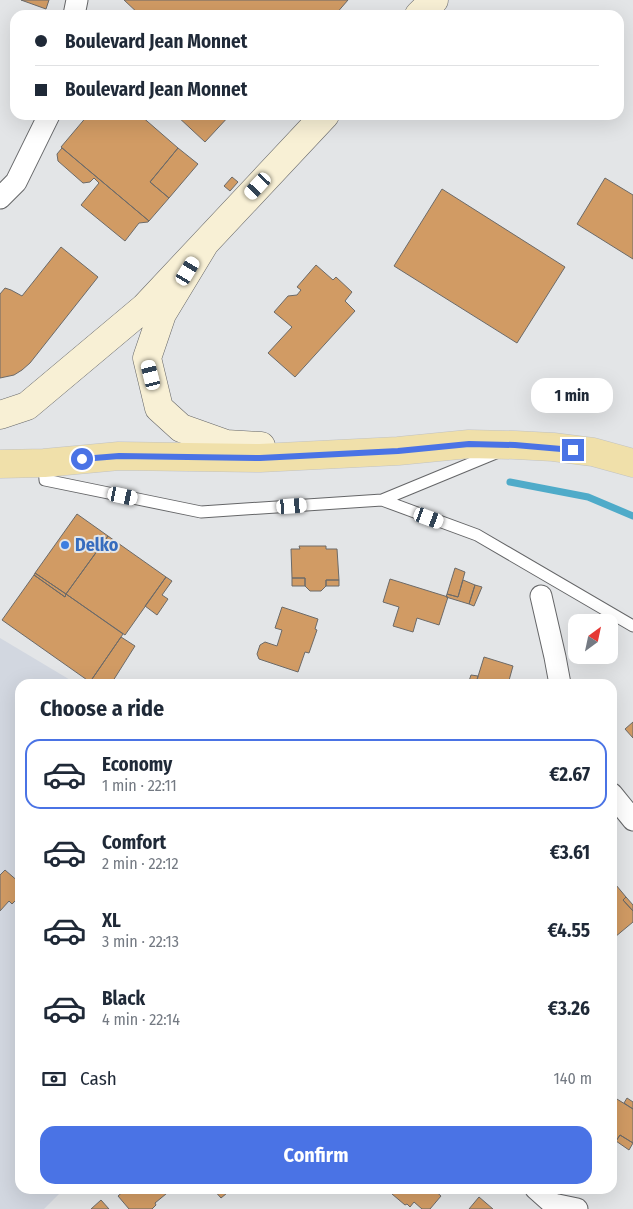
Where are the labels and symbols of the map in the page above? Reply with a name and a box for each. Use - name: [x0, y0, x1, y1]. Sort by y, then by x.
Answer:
- car: [242, 170, 273, 202]
- car: [173, 254, 202, 288]
- car: [140, 359, 161, 391]
- callout: 1 min: [532, 378, 614, 412]
- route end: [562, 439, 584, 461]
- route start: [71, 448, 93, 470]
- car: [106, 486, 139, 506]
- car: [276, 497, 307, 515]
- car: [412, 506, 445, 530]
- place label: Delko: [75, 534, 119, 556]
- marker: Delko: [59, 539, 71, 551]
- north arrow: [568, 614, 618, 664]

